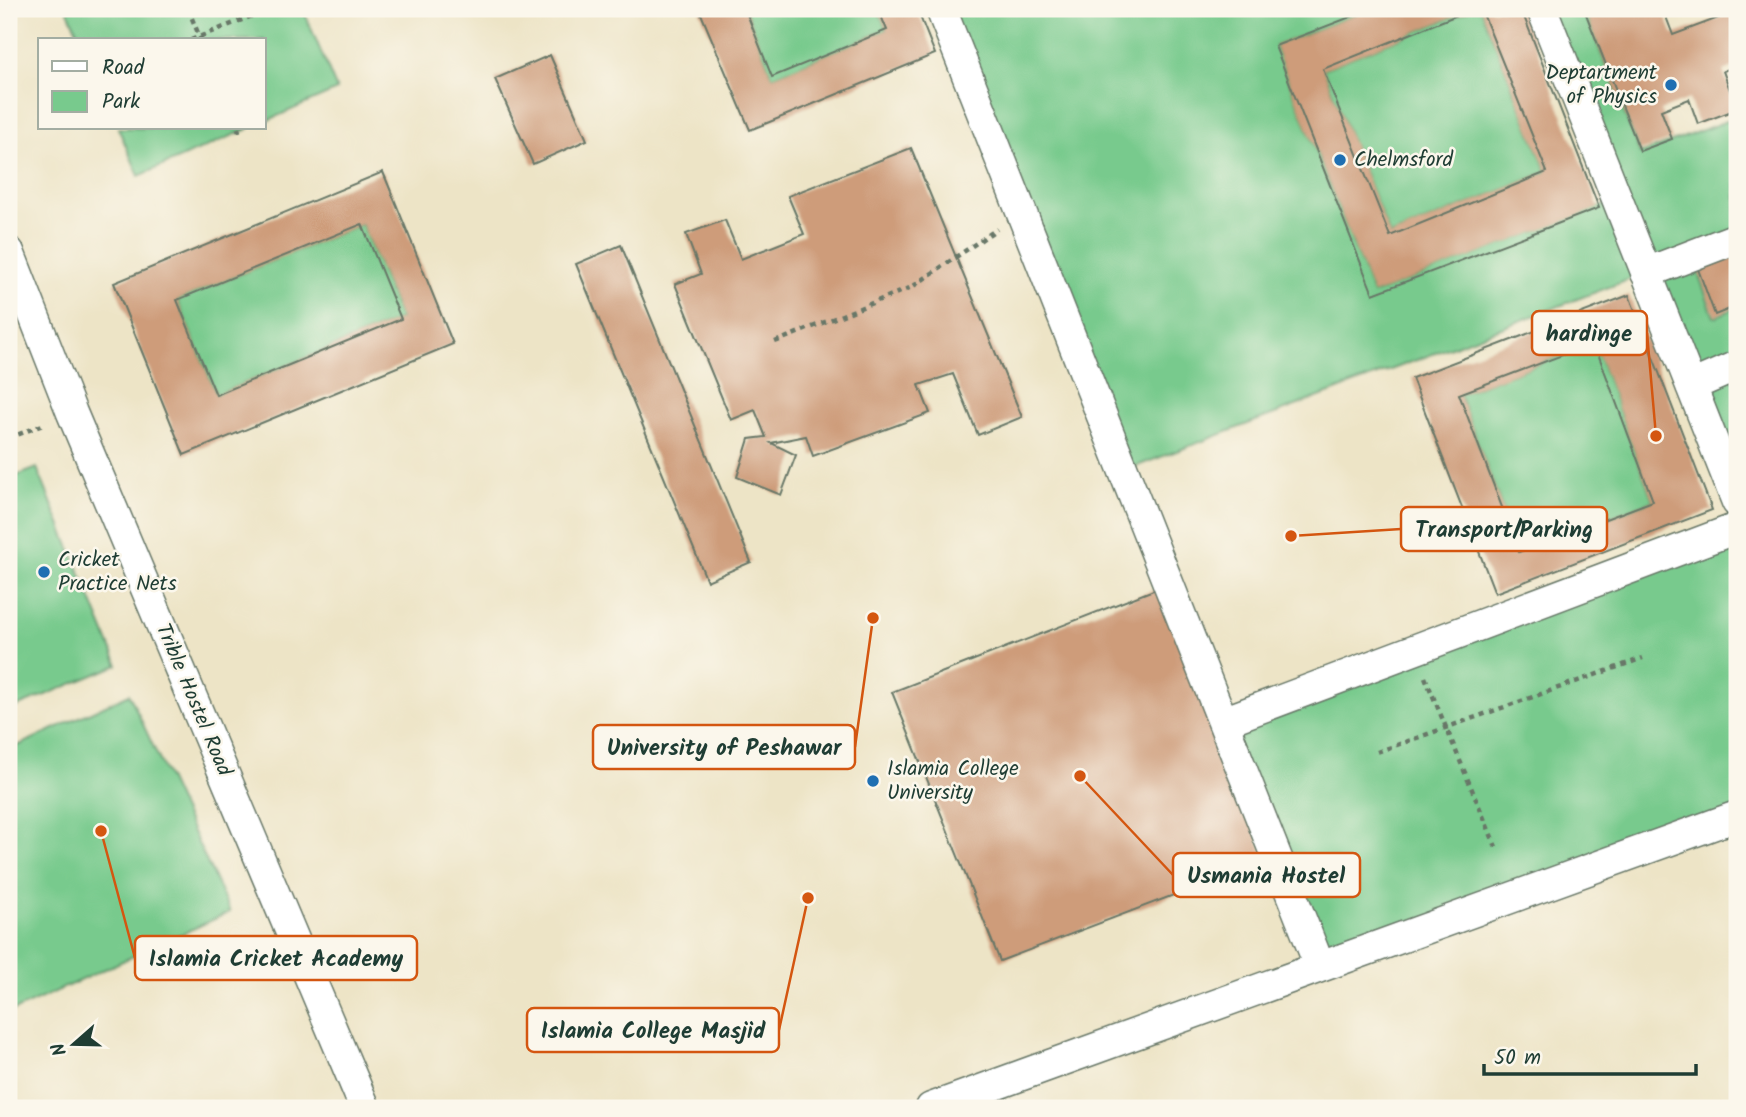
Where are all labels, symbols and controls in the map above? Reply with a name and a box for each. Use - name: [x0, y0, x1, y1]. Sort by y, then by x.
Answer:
- legend: [38, 38, 266, 130]
- text: Road: [102, 52, 145, 85]
- place label: Deptartment of Physics: [1545, 57, 1658, 114]
- marker: Deptartment of Physics: [1663, 77, 1679, 93]
- text: Park: [102, 86, 140, 119]
- place label: Chelmsford: [1354, 144, 1453, 177]
- marker: Chelmsford: [1332, 152, 1348, 168]
- callout: hardinge: [1532, 311, 1647, 355]
- text: hardinge: [1546, 317, 1632, 353]
- callout: Transport/Parking: [1401, 507, 1607, 551]
- text: Transport/Parking: [1415, 513, 1593, 549]
- place label: Cricket Practice Nets: [58, 544, 177, 601]
- marker: Cricket Practice Nets: [36, 564, 52, 580]
- street label: Trible Hostel Road: [146, 619, 240, 782]
- callout: University of Peshawar: [593, 725, 855, 769]
- text: University of Peshawar: [607, 731, 843, 767]
- place label: Islamia College University: [887, 753, 1019, 810]
- marker: Islamia College University: [865, 773, 881, 789]
- callout: Usmania Hostel: [1173, 853, 1360, 897]
- text: Usmania Hostel: [1187, 859, 1346, 895]
- callout: Islamia Cricket Academy: [135, 936, 417, 980]
- text: Islamia Cricket Academy: [149, 942, 403, 978]
- callout: Islamia College Masjid: [527, 1008, 779, 1052]
- north arrow: [38, 1009, 108, 1078]
- text: Islamia College Masjid: [541, 1014, 766, 1050]
- scale bar: [1484, 1033, 1695, 1077]
- text: N: [44, 1038, 76, 1060]
- text: 50 m: [1494, 1042, 1541, 1075]

